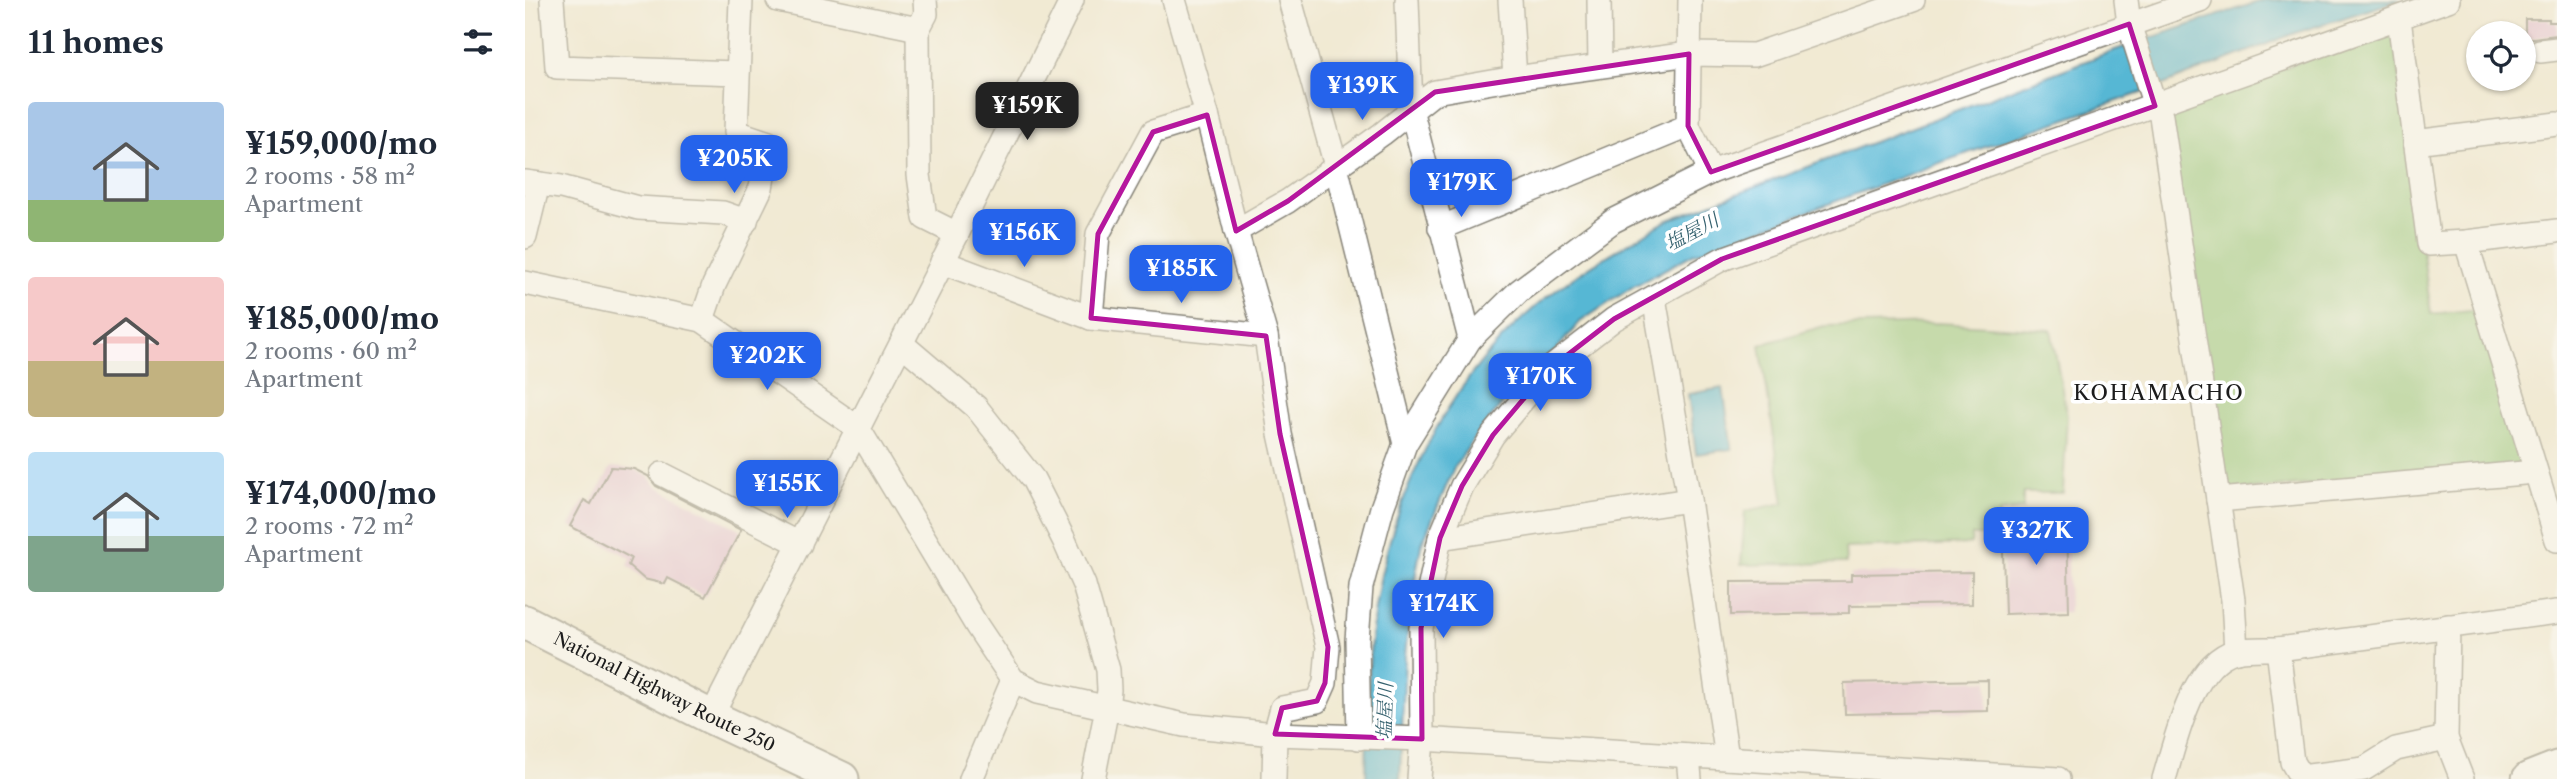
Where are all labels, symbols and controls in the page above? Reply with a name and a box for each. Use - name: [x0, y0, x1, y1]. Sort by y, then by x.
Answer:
- map controls: [2466, 21, 2536, 91]
- button: locate: [2466, 21, 2536, 91]
- icon: filters: [459, 23, 497, 61]
- text: 11 homes: [28, 24, 164, 61]
- pin: ¥139K: [1313, 62, 1411, 122]
- text: ¥139K: [1326, 71, 1398, 99]
- pin: ¥159K: [978, 82, 1076, 142]
- text: ¥159K: [992, 91, 1062, 119]
- text: ¥159,000/mo: [245, 125, 437, 162]
- icon: home: [84, 130, 168, 214]
- pin: ¥205K: [685, 136, 783, 195]
- text: ¥205K: [696, 144, 772, 172]
- pin: ¥179K: [1412, 160, 1510, 219]
- text: 2 rooms · 58 m²: [245, 162, 415, 190]
- text: ¥179K: [1426, 168, 1496, 196]
- text: Apartment: [245, 190, 363, 218]
- water label: 塩屋川: [1661, 208, 1724, 256]
- pin: ¥156K: [975, 210, 1073, 269]
- text: ¥156K: [989, 218, 1059, 246]
- pin: ¥185K: [1132, 246, 1230, 305]
- text: ¥185K: [1145, 254, 1217, 282]
- text: ¥185,000/mo: [245, 300, 439, 337]
- icon: home: [84, 305, 168, 389]
- pin: ¥202K: [718, 332, 816, 392]
- text: 2 rooms · 60 m²: [245, 337, 417, 365]
- text: ¥202K: [729, 341, 805, 369]
- pin: ¥170K: [1491, 354, 1589, 413]
- text: ¥170K: [1504, 362, 1576, 390]
- text: Apartment: [245, 365, 363, 393]
- district label: KOHAMACHO: [2073, 380, 2245, 405]
- pin: ¥155K: [738, 461, 836, 520]
- text: ¥155K: [752, 469, 822, 497]
- text: ¥174,000/mo: [245, 475, 436, 512]
- icon: home: [84, 480, 168, 564]
- pin: ¥327K: [1987, 508, 2085, 567]
- text: 2 rooms · 72 m²: [245, 512, 414, 540]
- text: ¥327K: [2000, 516, 2072, 544]
- text: Apartment: [245, 540, 363, 568]
- pin: ¥174K: [1394, 580, 1492, 640]
- text: ¥174K: [1408, 589, 1478, 617]
- street label: National Highway Route 250: [550, 628, 779, 757]
- water label: 塩屋川: [1373, 680, 1398, 740]

